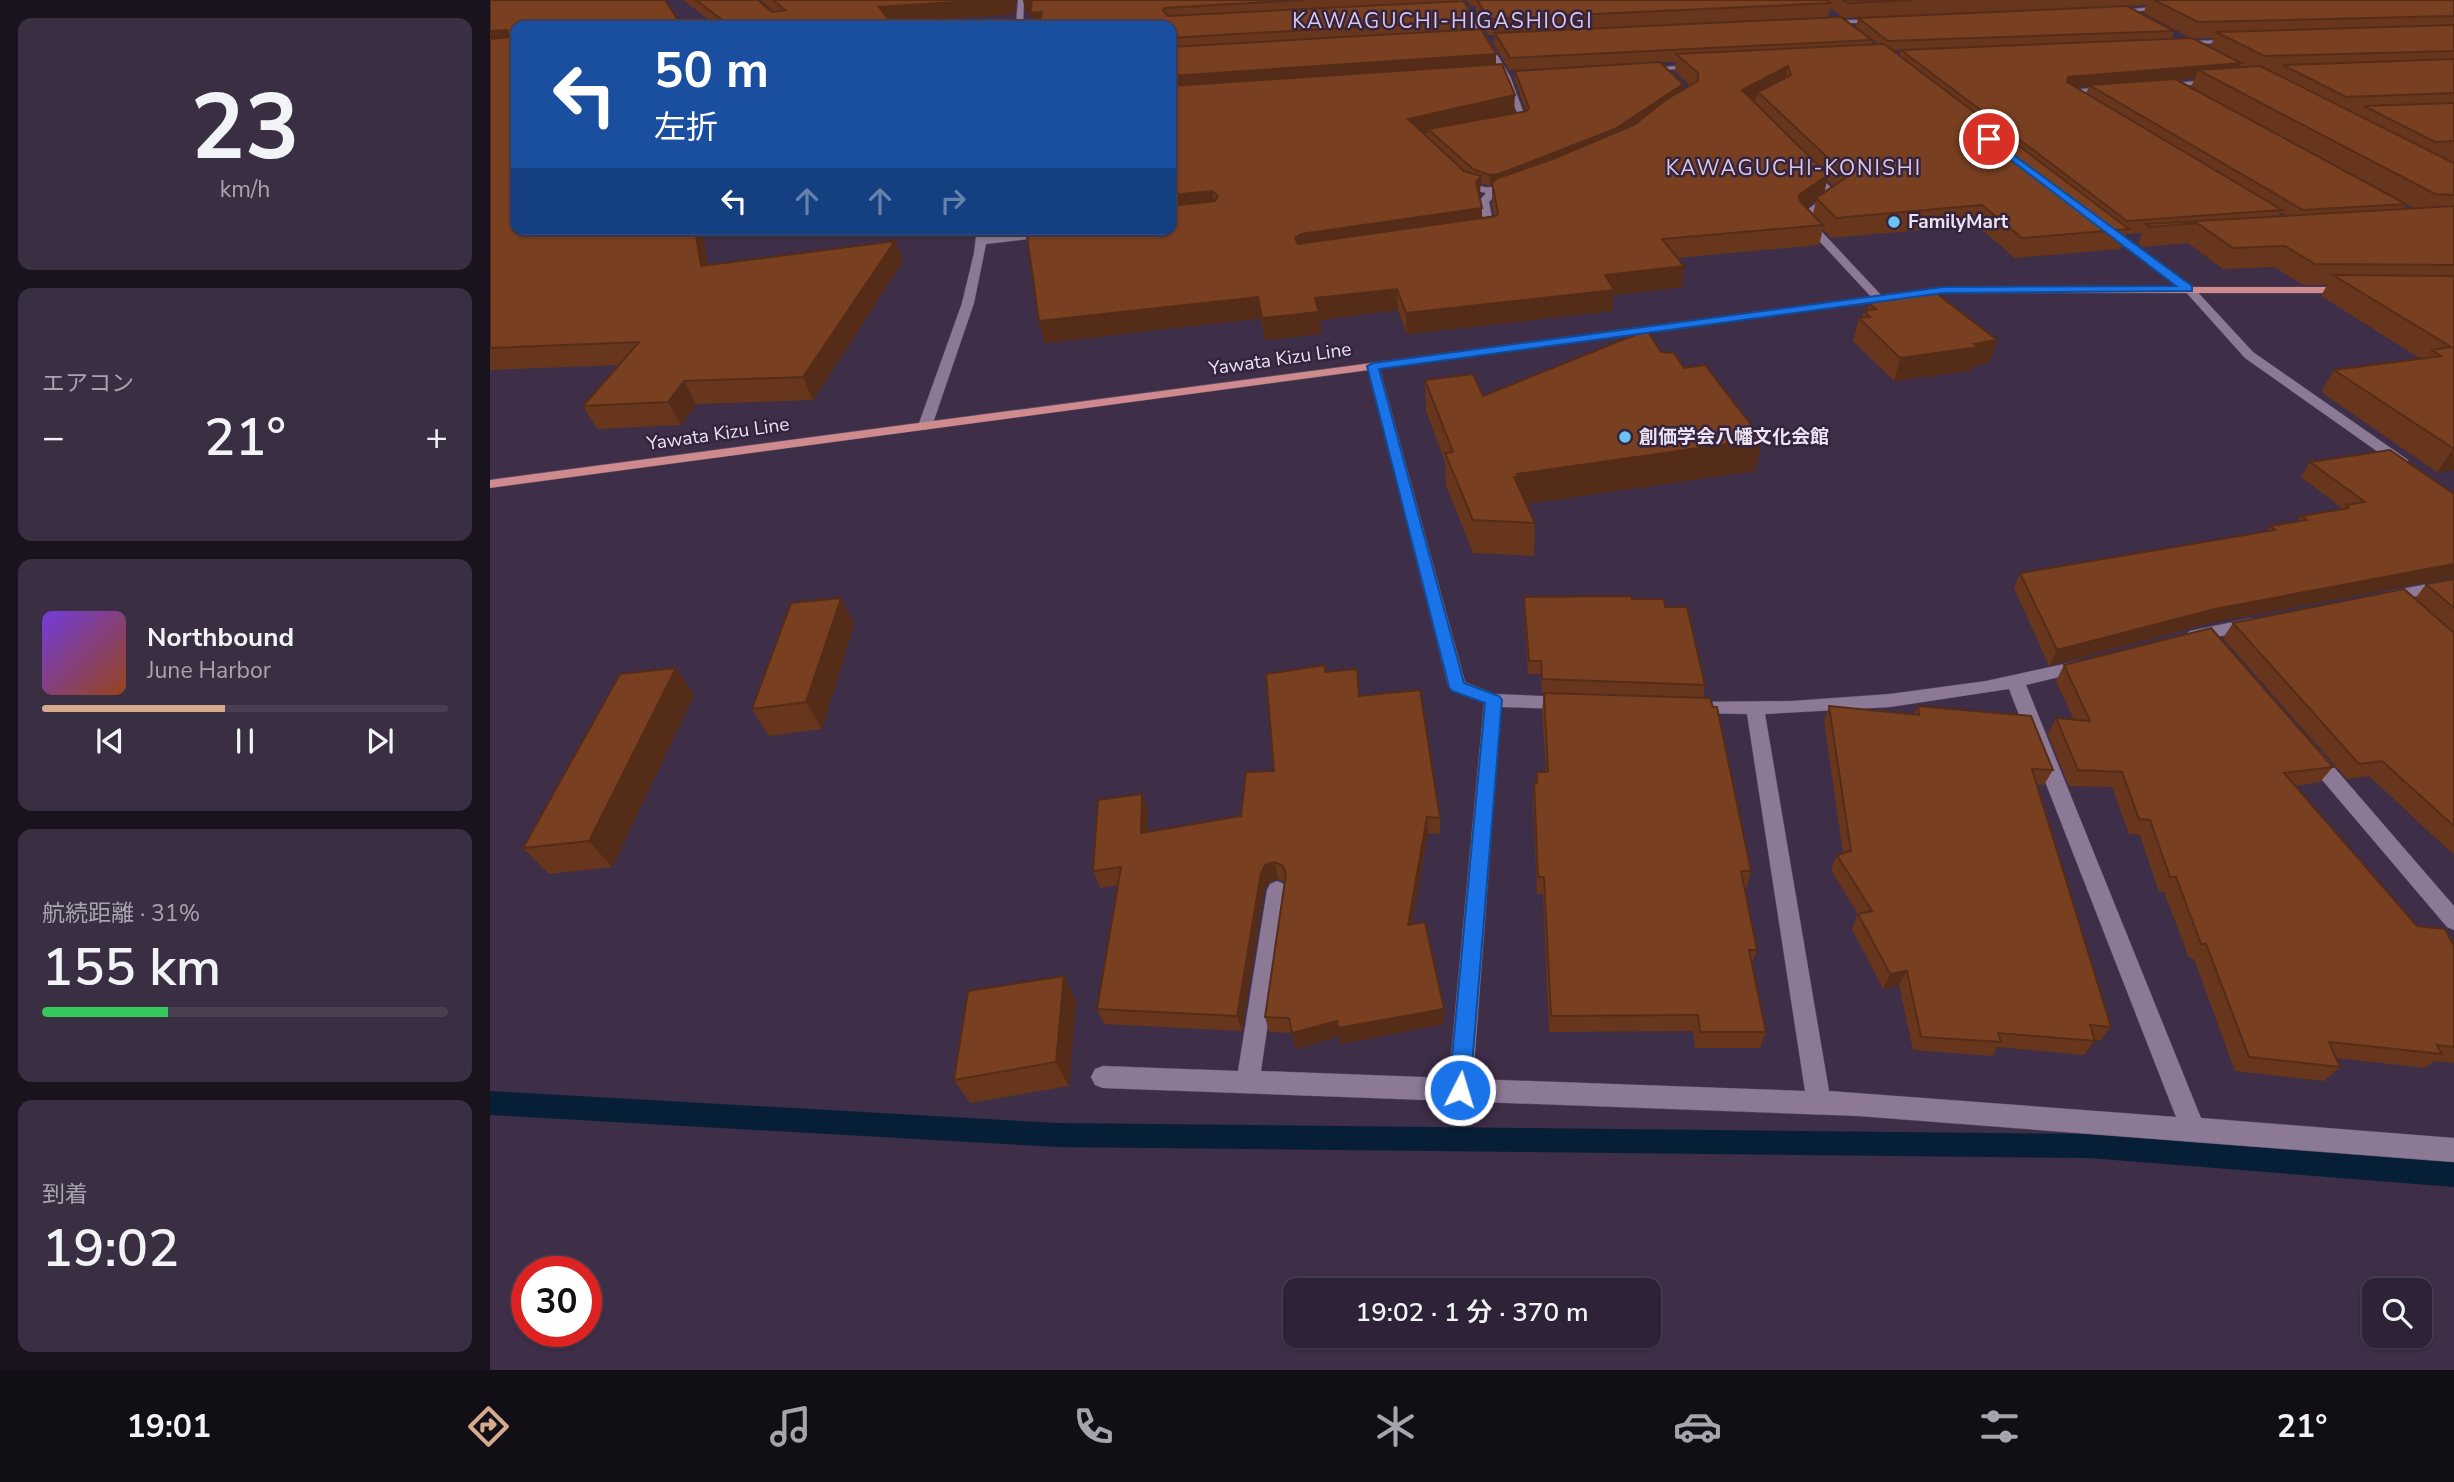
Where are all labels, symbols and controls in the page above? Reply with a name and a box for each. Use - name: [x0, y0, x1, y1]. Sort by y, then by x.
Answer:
- district label: KAWAGUCHI-HIGASHIOGI: [1292, 7, 1594, 35]
- text: 50 m: [654, 37, 769, 104]
- icon: left: [539, 49, 630, 140]
- text: 23: [190, 66, 300, 190]
- text: 左折: [654, 106, 718, 149]
- pin: [1959, 109, 2019, 169]
- icon: arrive: [1970, 120, 2008, 158]
- district label: KAWAGUCHI-KONISHI: [1666, 154, 1922, 182]
- text: km/h: [220, 174, 270, 205]
- icon: left: [715, 182, 753, 220]
- icon: ahead: [788, 182, 826, 220]
- icon: ahead: [861, 182, 899, 220]
- icon: right: [934, 182, 972, 220]
- place label: FamilyMart: [1908, 209, 2009, 235]
- marker: FamilyMart: [1886, 214, 1902, 230]
- street label: Yawata Kizu Line: [1206, 336, 1353, 382]
- text: エアコン: [42, 368, 134, 399]
- text: 21°: [204, 402, 286, 473]
- street label: Yawata Kizu Line: [644, 411, 791, 457]
- text: −: [42, 412, 65, 463]
- text: +: [425, 412, 448, 463]
- place label: 創価学会八幡文化会館: [1639, 424, 1829, 450]
- marker: 創価学会八幡文化会館: [1617, 429, 1633, 445]
- text: Northbound: [147, 620, 294, 655]
- text: June Harbor: [147, 655, 271, 686]
- icon: previous: [91, 722, 129, 760]
- icon: pause: [226, 722, 264, 760]
- icon: next: [361, 722, 399, 760]
- text: 航続距離 · 31%: [42, 898, 200, 929]
- text: 155 km: [42, 932, 221, 1003]
- position arrow: [1423, 1053, 1497, 1127]
- text: 到着: [42, 1179, 88, 1210]
- text: 19:02: [42, 1213, 179, 1284]
- speed limit sign: 30: [511, 1256, 602, 1347]
- map controls: [2362, 1278, 2432, 1348]
- button: search: [2362, 1278, 2432, 1348]
- text: 19:02 · 1 分 · 370 m: [1356, 1295, 1588, 1330]
- icon: directions: [464, 1402, 513, 1451]
- icon: music: [766, 1402, 815, 1451]
- icon: phone: [1069, 1402, 1118, 1451]
- icon: climate: [1371, 1402, 1420, 1451]
- icon: car: [1673, 1402, 1722, 1451]
- icon: filters: [1975, 1402, 2024, 1451]
- text: 19:01: [127, 1405, 211, 1448]
- text: 21°: [2277, 1405, 2327, 1448]

